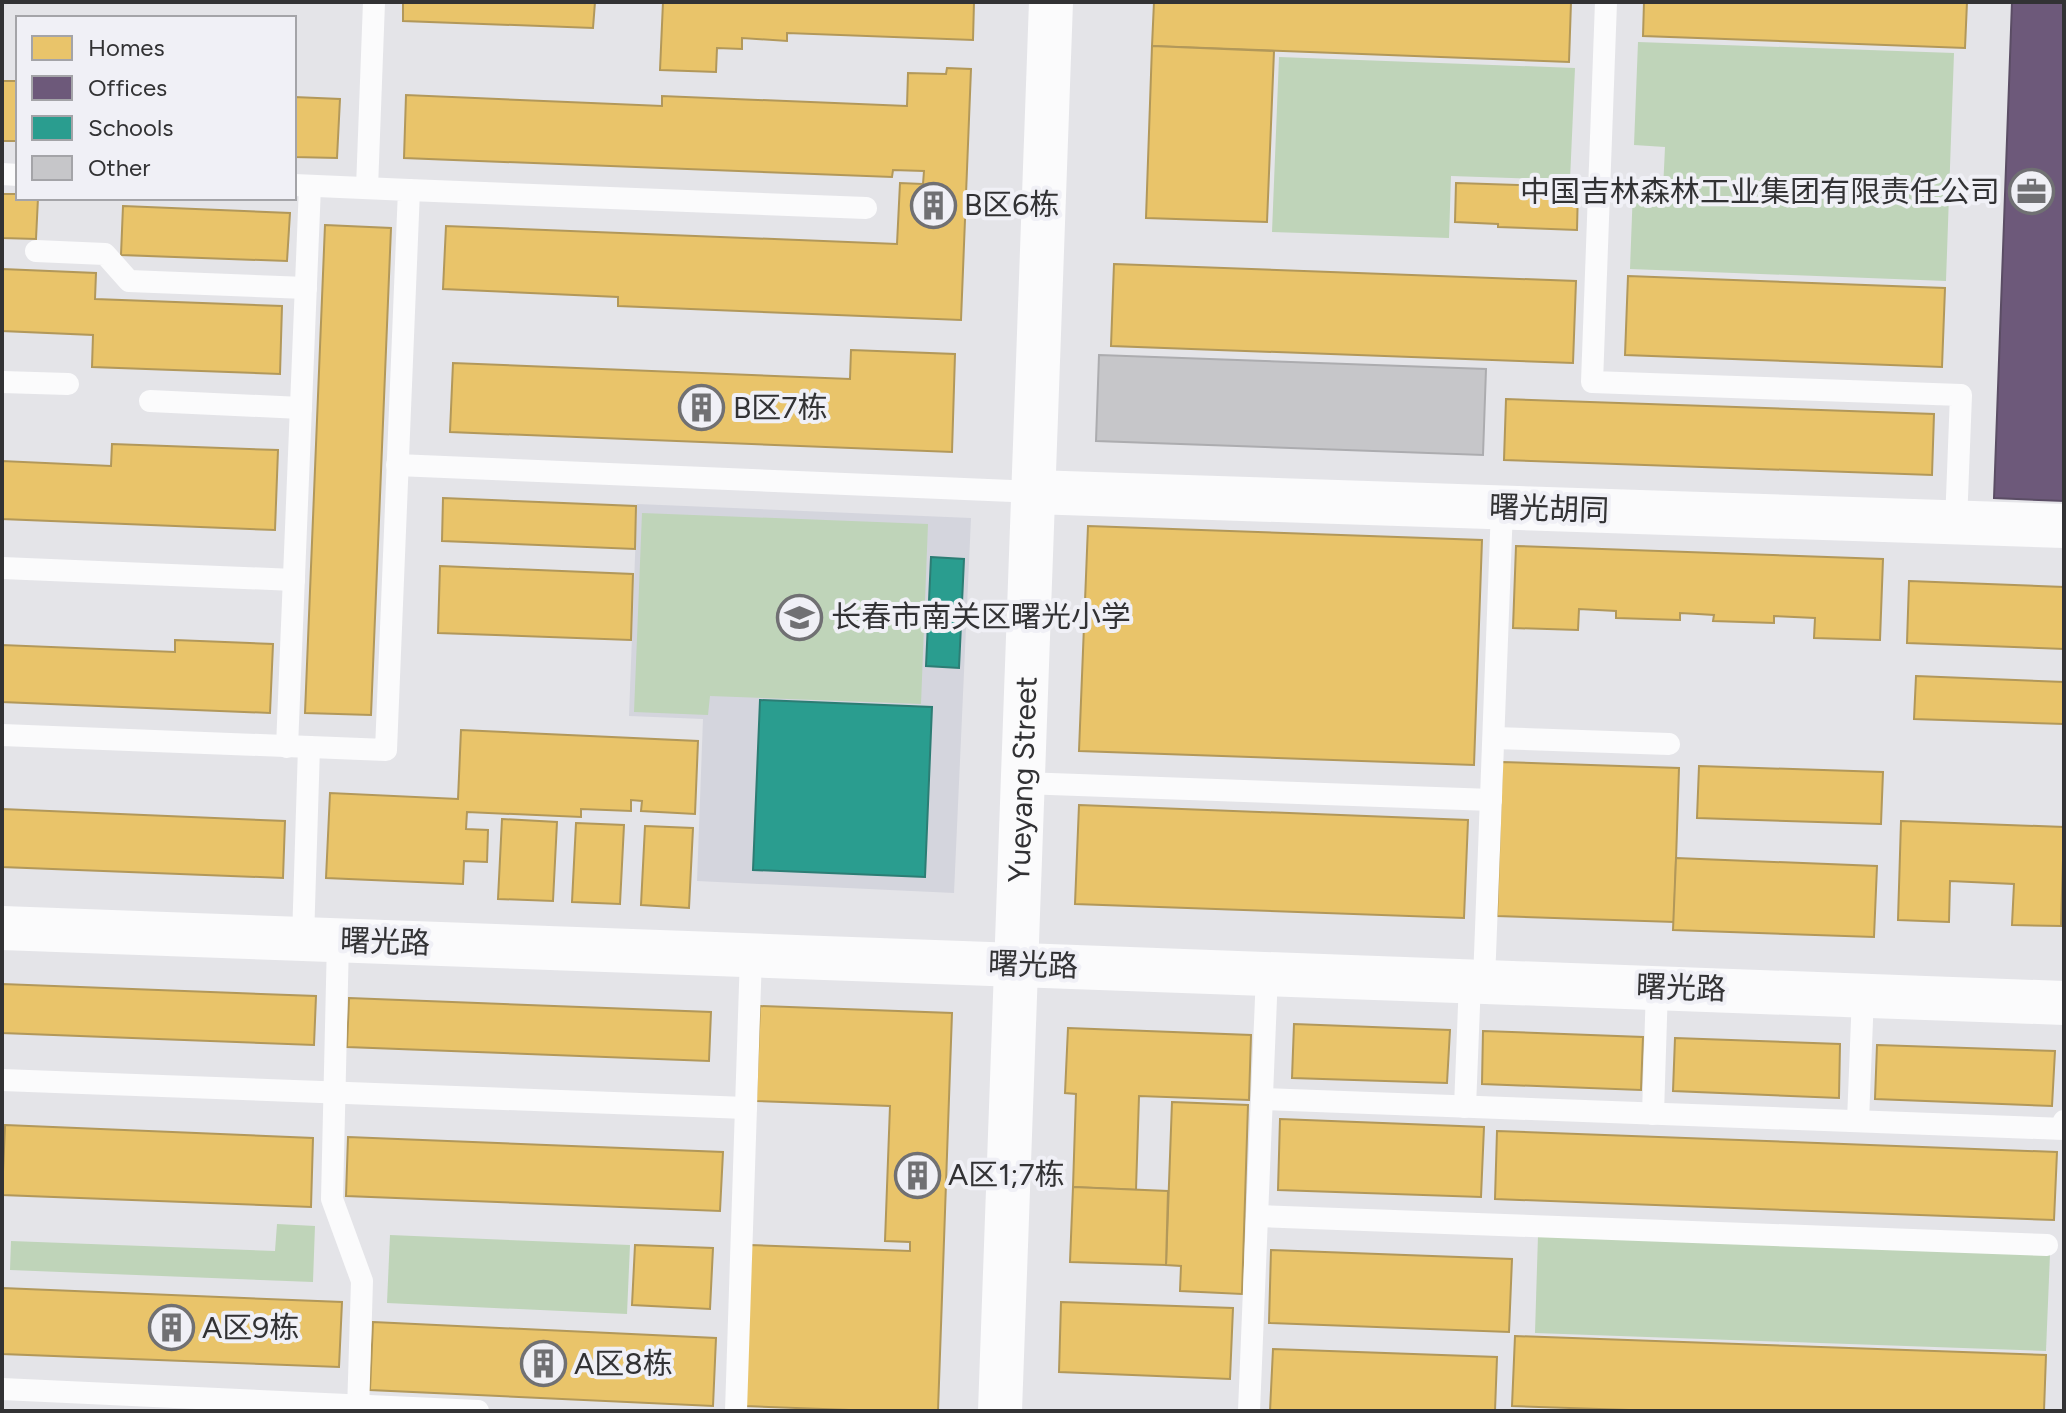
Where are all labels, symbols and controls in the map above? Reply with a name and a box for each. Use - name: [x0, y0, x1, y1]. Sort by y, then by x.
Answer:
- legend: [16, 16, 296, 200]
- text: Homes: [88, 33, 165, 62]
- text: Offices: [88, 73, 167, 102]
- text: Schools: [88, 113, 173, 142]
- text: Other: [88, 153, 150, 182]
- office icon: 中国吉林森林工业集团有限责任公司: [2007, 168, 2055, 216]
- place label: 中国吉林森林工业集团有限责任公司: [1520, 173, 2000, 210]
- building icon: B区6栋: [909, 181, 957, 229]
- place label: B区6栋: [964, 186, 1059, 223]
- building icon: B区7栋: [678, 384, 726, 432]
- place label: B区7栋: [733, 389, 827, 426]
- street label: 曙光胡同: [1488, 488, 1610, 529]
- school or university icon: 长春市南关区曙光小学: [776, 593, 824, 641]
- place label: 长春市南关区曙光小学: [831, 598, 1131, 635]
- street label: Yueyang Street: [1000, 675, 1045, 883]
- street label: 曙光路: [339, 921, 431, 962]
- street label: 曙光路: [987, 944, 1079, 985]
- street label: 曙光路: [1635, 967, 1727, 1008]
- building icon: A区1;7栋: [893, 1151, 941, 1199]
- place label: A区1;7栋: [948, 1156, 1065, 1193]
- building icon: A区9栋: [147, 1304, 195, 1352]
- place label: A区9栋: [202, 1309, 299, 1346]
- building icon: A区8栋: [519, 1340, 567, 1388]
- place label: A区8栋: [574, 1345, 673, 1382]

